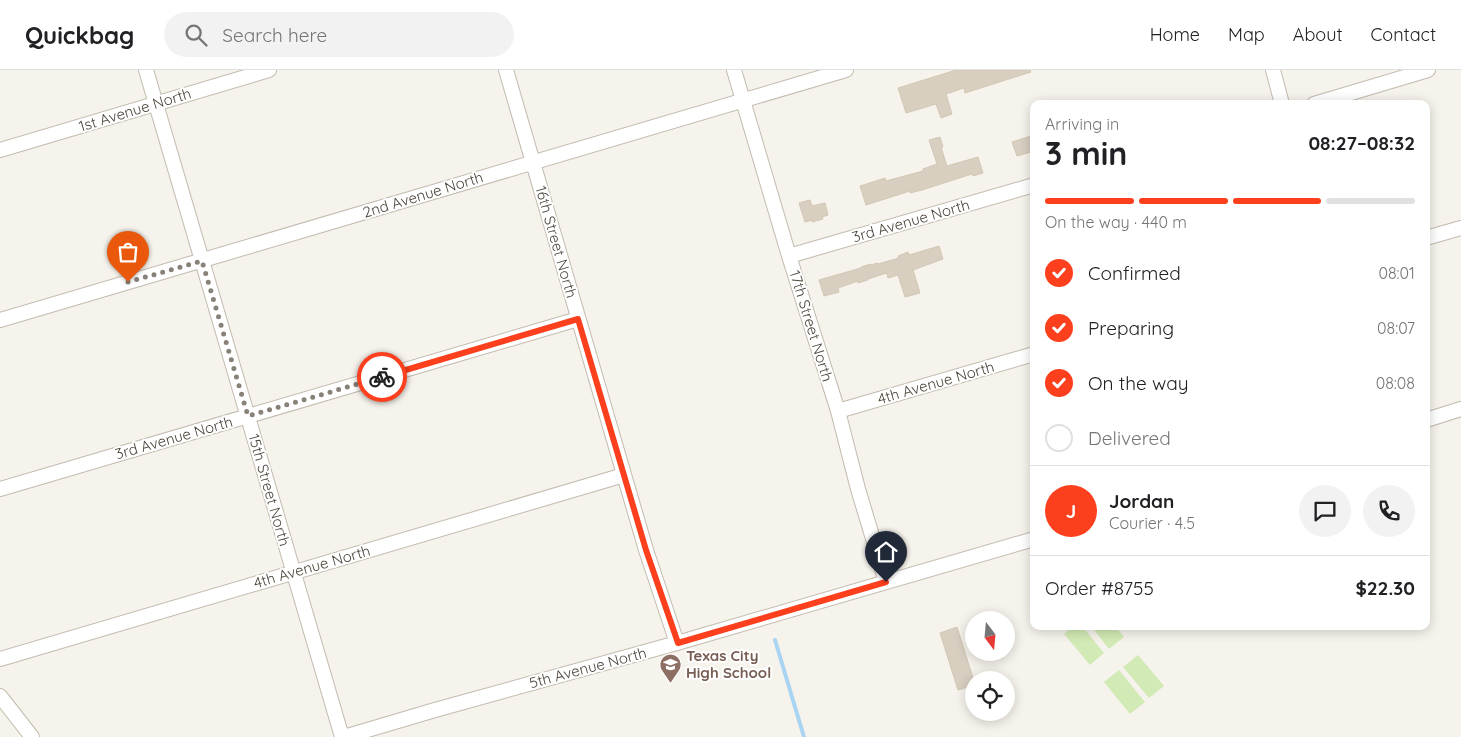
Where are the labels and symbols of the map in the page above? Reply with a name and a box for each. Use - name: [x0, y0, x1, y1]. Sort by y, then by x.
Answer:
- street label: 1st Avenue North: [76, 83, 193, 136]
- street label: 2nd Avenue North: [360, 167, 485, 222]
- street label: 16th Street North: [531, 184, 582, 300]
- street label: 3rd Avenue North: [850, 195, 972, 246]
- pin: [107, 231, 149, 282]
- street label: 17th Street North: [786, 268, 837, 384]
- courier: [357, 352, 407, 402]
- street label: 4th Avenue North: [875, 357, 996, 408]
- street label: 3rd Avenue North: [113, 412, 235, 463]
- street label: 15th Street North: [244, 432, 295, 548]
- pin: [865, 531, 907, 582]
- street label: 4th Avenue North: [251, 541, 372, 592]
- north arrow: [965, 611, 1015, 661]
- street label: 5th Avenue North: [527, 643, 649, 692]
- place label: Texas City High School: [686, 646, 771, 682]
- school or university icon: Texas City High School: [658, 653, 682, 684]

